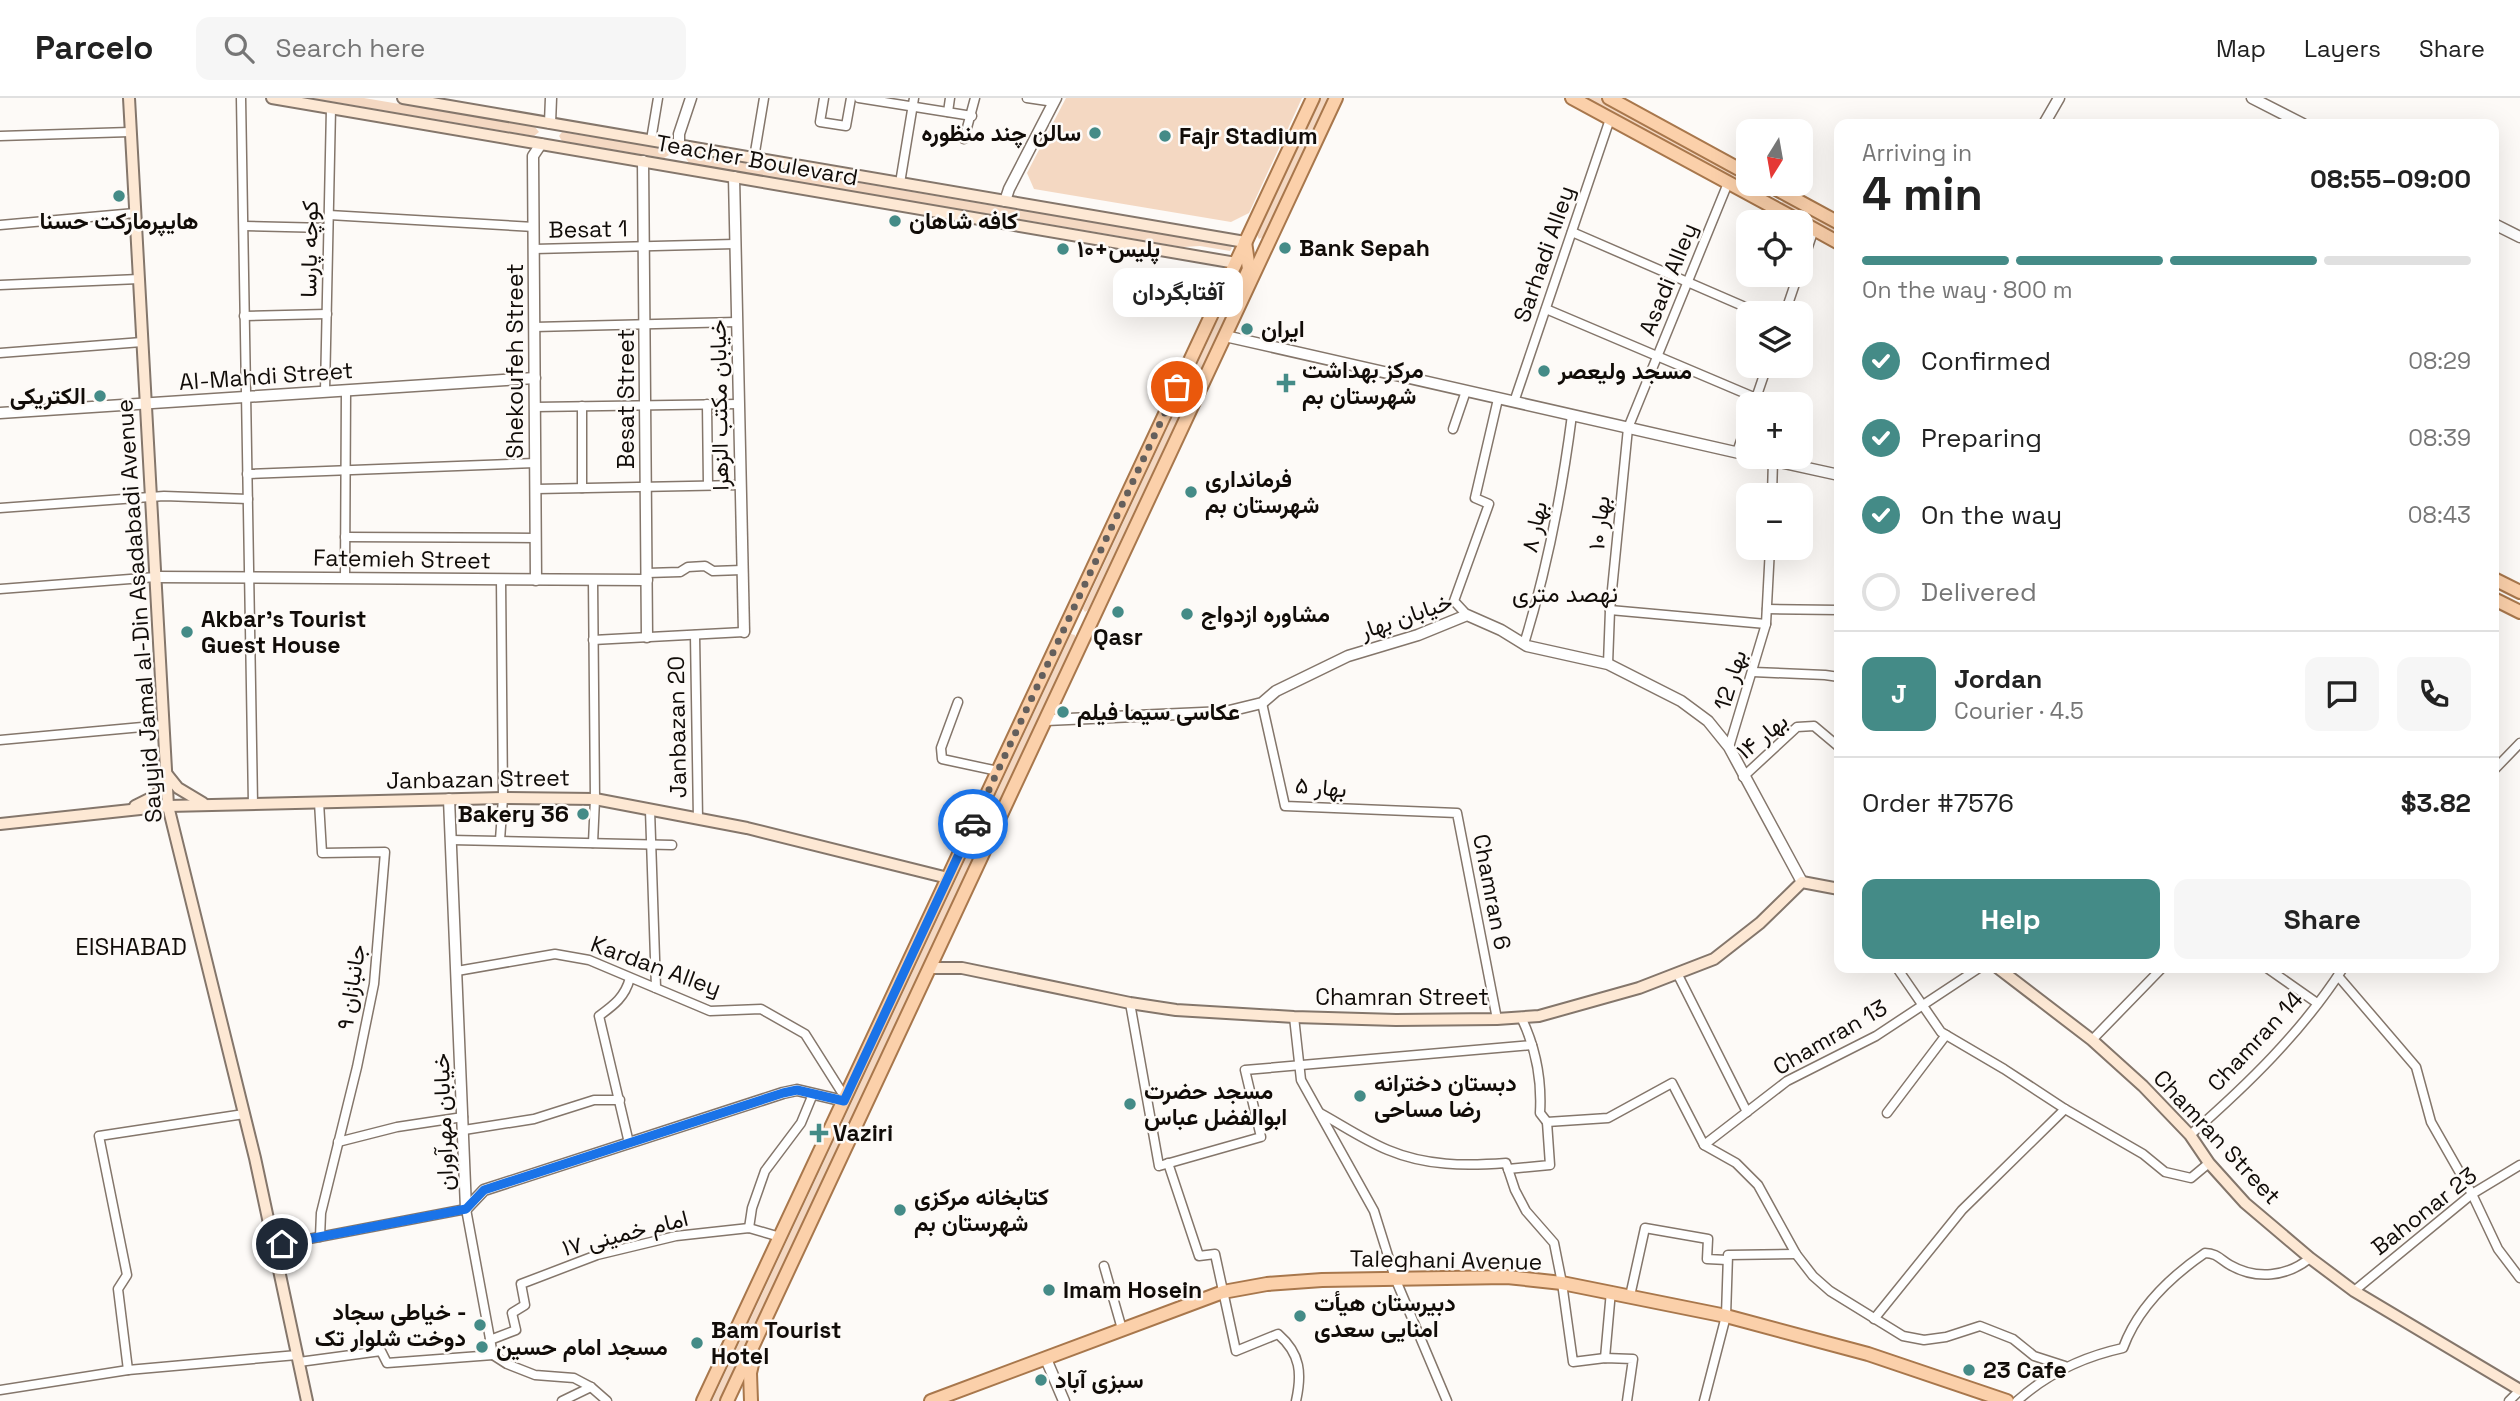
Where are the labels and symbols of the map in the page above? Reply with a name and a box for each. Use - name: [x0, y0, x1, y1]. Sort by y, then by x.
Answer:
- place label: سالن چند منظوره: [921, 118, 1081, 149]
- north arrow: [1736, 119, 1813, 196]
- place label: Fajr Stadium: [1179, 121, 1318, 151]
- marker: سالن چند منظوره: [1087, 125, 1103, 141]
- street label: Teacher Boulevard: [654, 127, 860, 193]
- marker: Fajr Stadium: [1157, 128, 1173, 144]
- street label: Sarhadi Alley: [1507, 182, 1581, 326]
- marker: هایپرمارکت حسنا: [111, 188, 127, 204]
- street label: کوچه پارسا: [293, 200, 326, 298]
- place label: هایپرمارکت حسنا: [39, 206, 199, 237]
- place label: کافه شاهان: [909, 206, 1018, 236]
- street label: Besat 1: [548, 213, 628, 245]
- marker: کافه شاهان: [887, 213, 903, 229]
- street label: Asadi Alley: [1632, 218, 1704, 340]
- place label: Bank Sepah: [1299, 233, 1430, 263]
- place label: پلیس+۱۰: [1077, 234, 1160, 265]
- marker: Bank Sepah: [1277, 240, 1293, 256]
- marker: پلیس+۱۰: [1055, 241, 1071, 257]
- street label: Shekoufeh Street: [500, 263, 530, 459]
- callout: آفتابگردان: [1112, 268, 1242, 317]
- place label: ایران: [1261, 314, 1305, 344]
- street label: خیابان مکتب الزهرا: [703, 319, 735, 491]
- marker: ایران: [1239, 321, 1255, 337]
- street label: Besat Street: [611, 329, 641, 469]
- street label: Al-Mahdi Street: [178, 355, 354, 397]
- place label: مرکز بهداشت شهرستان بم: [1302, 355, 1424, 411]
- place label: مسجد ولیعصر: [1557, 356, 1692, 386]
- pin: [1147, 357, 1207, 417]
- marker: مسجد ولیعصر: [1536, 363, 1552, 379]
- marker: مرکز بهداشت شهرستان بم: [1276, 373, 1296, 393]
- place label: الکتریکی: [10, 381, 86, 411]
- marker: الکتریکی: [92, 388, 108, 404]
- street label: Sayyid Jamal al-Din Asadabadi Avenue: [109, 398, 169, 824]
- place label: فرمانداری شهرستان بم: [1205, 464, 1319, 520]
- marker: فرمانداری شهرستان بم: [1183, 484, 1199, 500]
- street label: بهار ۱۰: [1581, 494, 1617, 552]
- street label: بهار ۸: [1514, 499, 1554, 555]
- street label: Fatemieh Street: [313, 542, 491, 576]
- district label: نهصد متری: [1512, 578, 1618, 609]
- street label: خیابان بهار: [1355, 586, 1456, 646]
- place label: مشاوره ازدواج: [1201, 599, 1330, 630]
- place label: Akbar's Tourist Guest House: [201, 604, 367, 660]
- marker: Qasr: [1110, 604, 1126, 620]
- marker: مشاوره ازدواج: [1179, 606, 1195, 622]
- place label: Qasr: [1093, 622, 1143, 652]
- marker: Akbar's Tourist Guest House: [179, 624, 195, 640]
- street label: بهار 12: [1707, 646, 1753, 714]
- street label: Janbazan 20: [661, 656, 693, 798]
- place label: عکاسی سیما فیلم: [1077, 697, 1240, 727]
- marker: عکاسی سیما فیلم: [1055, 704, 1071, 720]
- street label: بهار ۱۴: [1730, 706, 1794, 766]
- street label: Janbazan Street: [386, 762, 570, 796]
- street label: بهار ۵: [1294, 770, 1348, 804]
- courier: [938, 789, 1008, 859]
- place label: Bakery 36: [458, 799, 569, 829]
- marker: Bakery 36: [575, 806, 591, 822]
- street label: Chamran 6: [1466, 831, 1518, 953]
- street label: Kardan Alley: [587, 929, 725, 1003]
- district label: EISHABAD: [75, 931, 187, 962]
- street label: جانبازان ۹: [329, 942, 373, 1032]
- street label: Chamran Street: [1315, 982, 1489, 1012]
- street label: Chamran 14: [2201, 984, 2309, 1098]
- street label: Chamran 13: [1768, 992, 1892, 1082]
- street label: خیابان مهرآوران: [426, 1053, 460, 1191]
- street label: Chamran Street: [2147, 1063, 2287, 1211]
- place label: دبستان دخترانه رضا مساحی: [1374, 1068, 1517, 1124]
- place label: مسجد حضرت ابوالفضل عباس: [1144, 1076, 1287, 1132]
- marker: دبستان دخترانه رضا مساحی: [1352, 1088, 1368, 1104]
- marker: مسجد حضرت ابوالفضل عباس: [1122, 1096, 1138, 1112]
- place label: Vaziri: [833, 1118, 893, 1148]
- marker: Vaziri: [811, 1125, 827, 1141]
- street label: Bahonar 23: [2365, 1160, 2483, 1262]
- place label: کتابخانه مرکزی شهرستان بم: [914, 1182, 1049, 1238]
- marker: کتابخانه مرکزی شهرستان بم: [892, 1202, 908, 1218]
- street label: امام خمینی ۱۷: [559, 1203, 691, 1263]
- pin: [252, 1214, 312, 1274]
- street label: Taleghani Avenue: [1349, 1243, 1543, 1277]
- place label: Imam Hosein: [1063, 1275, 1202, 1305]
- marker: Imam Hosein: [1041, 1282, 1057, 1298]
- place label: دبیرستان هیأت امنایی سعدی: [1314, 1288, 1456, 1344]
- place label: خیاطی سجاد - دوخت شلوار تک: [315, 1297, 466, 1353]
- marker: دبیرستان هیأت امنایی سعدی: [1292, 1308, 1308, 1324]
- place label: Bam Tourist Hotel: [711, 1315, 842, 1371]
- marker: خیاطی سجاد - دوخت شلوار تک: [472, 1317, 488, 1333]
- place label: مسجد امام حسین: [496, 1332, 668, 1362]
- marker: Bam Tourist Hotel: [689, 1335, 705, 1351]
- marker: مسجد امام حسین: [474, 1339, 490, 1355]
- place label: 23 Cafe: [1983, 1355, 2067, 1385]
- marker: 23 Cafe: [1961, 1362, 1977, 1378]
- place label: سبزی آباد: [1055, 1365, 1144, 1395]
- marker: سبزی آباد: [1033, 1372, 1049, 1388]

